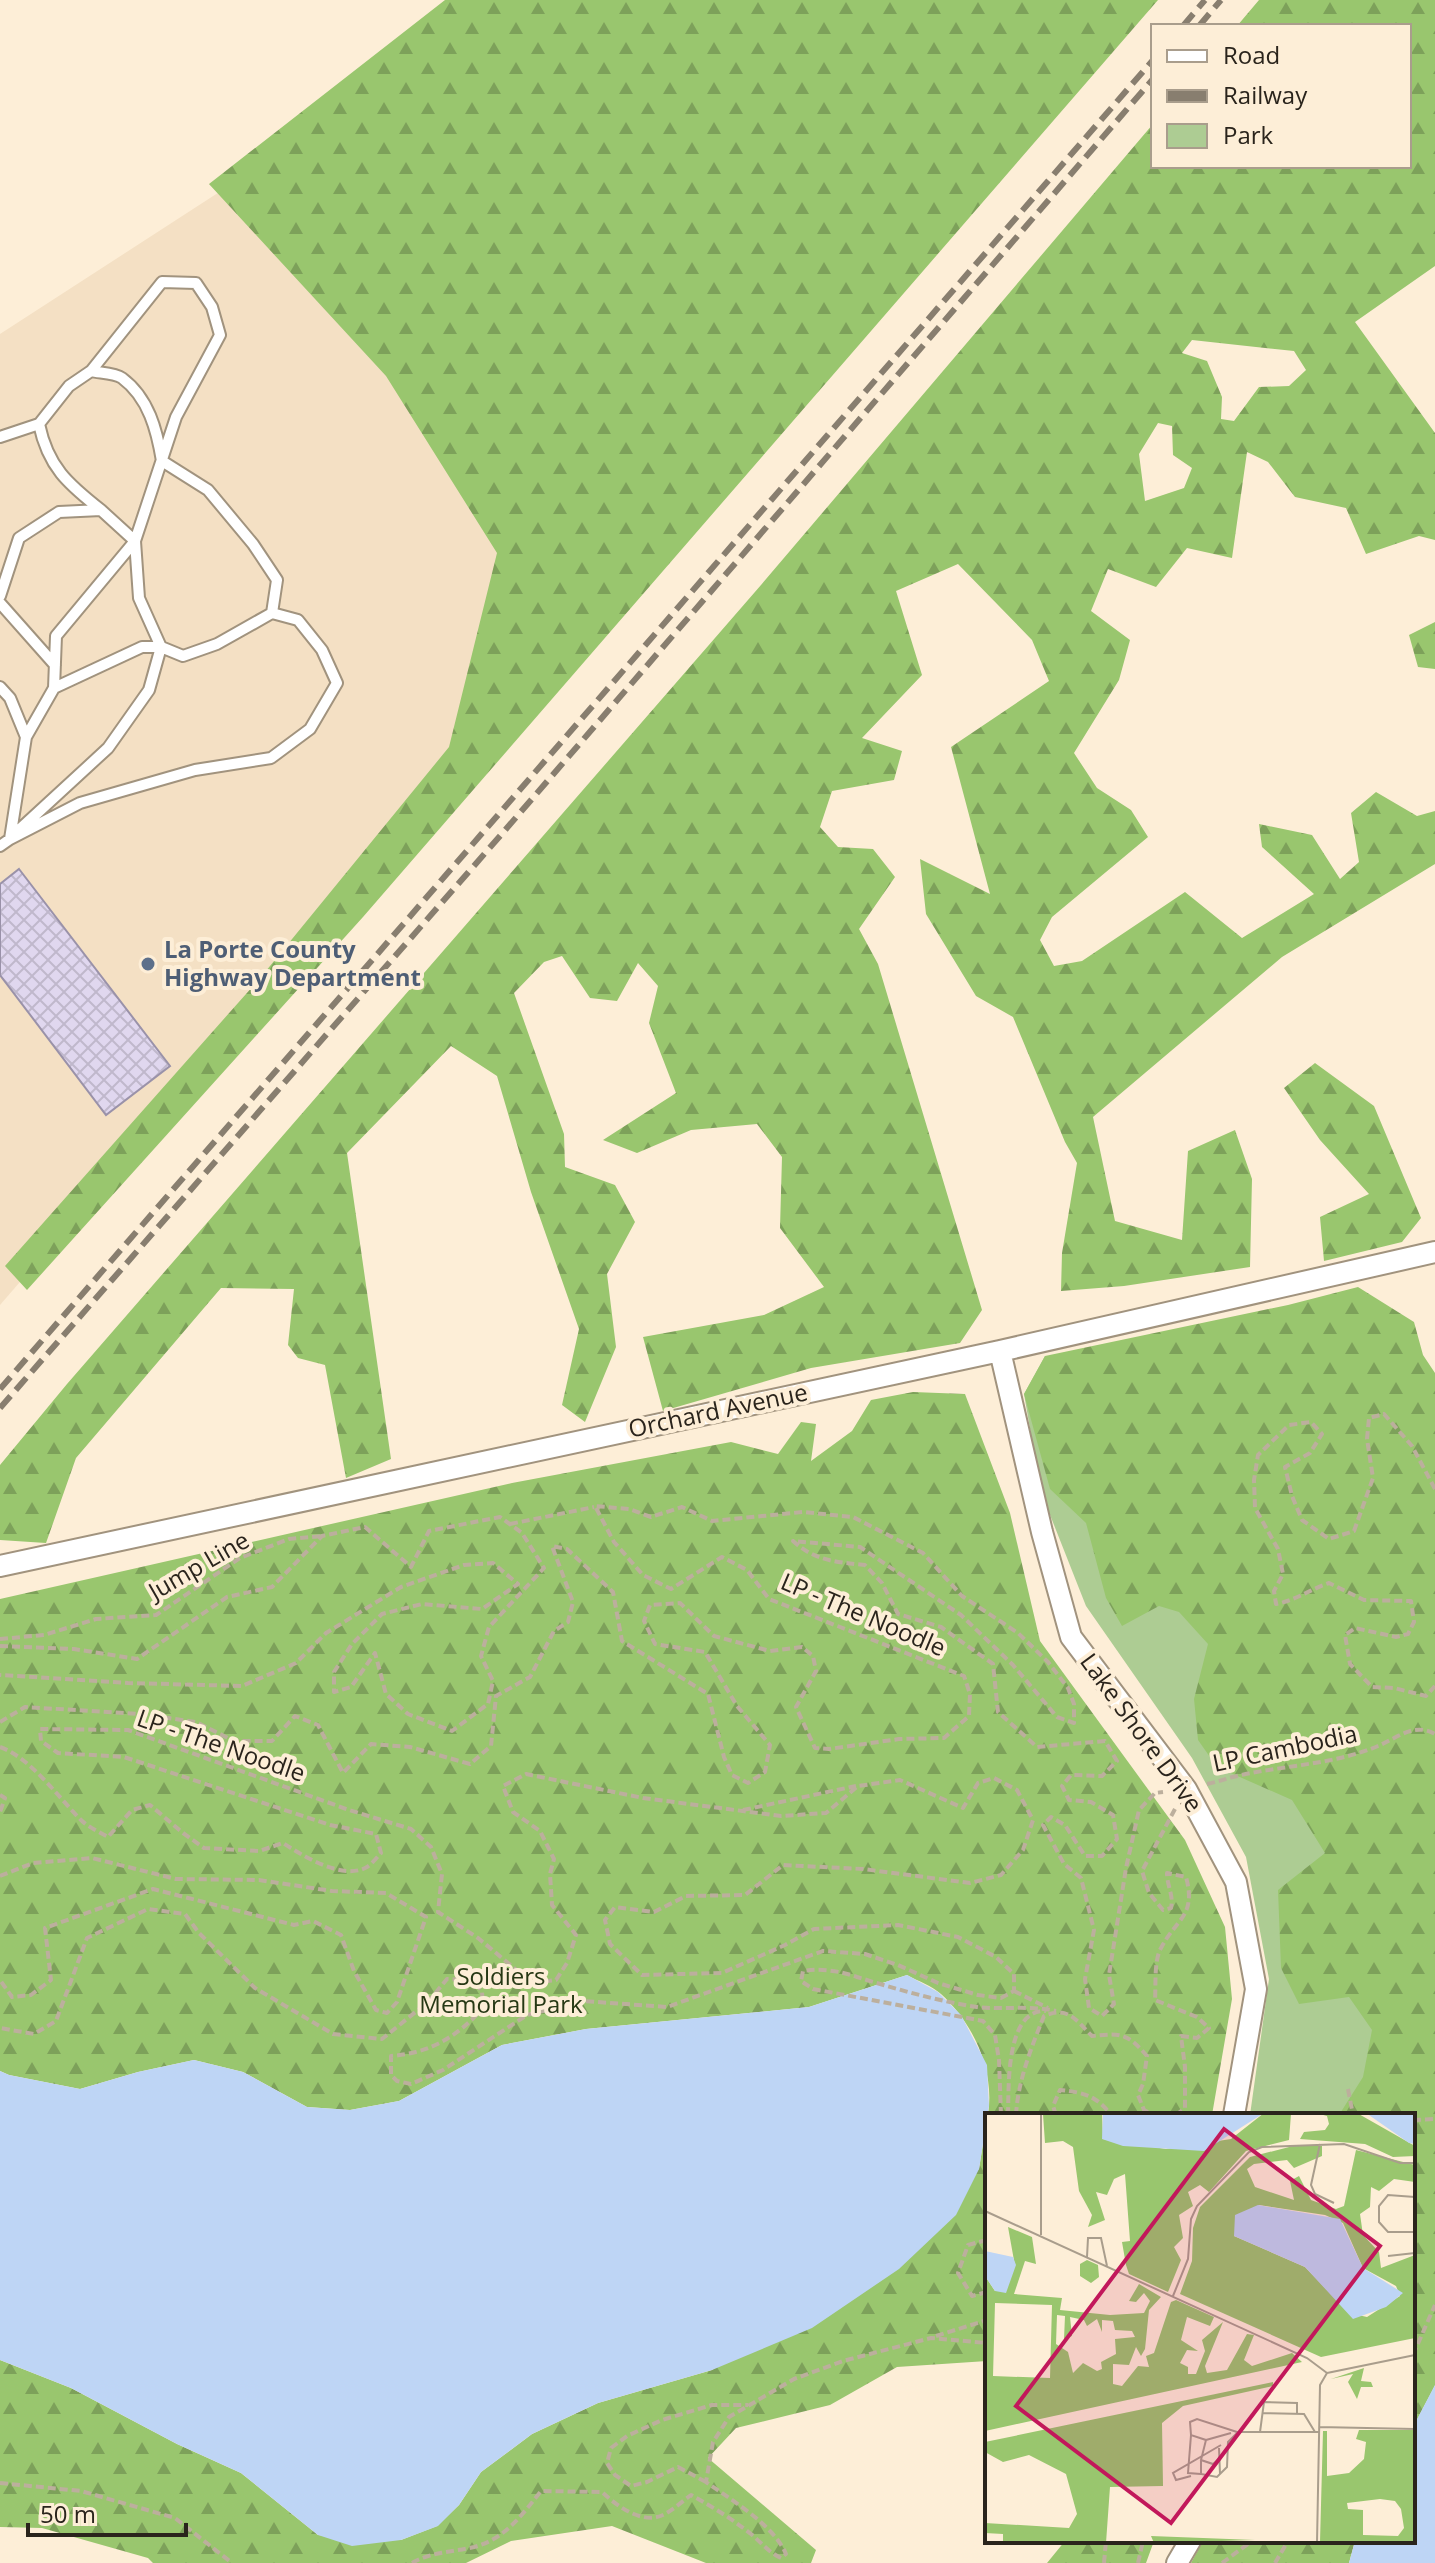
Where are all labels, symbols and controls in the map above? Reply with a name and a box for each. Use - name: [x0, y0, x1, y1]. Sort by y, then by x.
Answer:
- legend: [1151, 24, 1411, 168]
- text: Road: [1223, 38, 1280, 71]
- text: Railway: [1223, 78, 1308, 111]
- text: Park: [1223, 118, 1274, 151]
- place label: La Porte County Highway Department: [164, 932, 421, 993]
- marker: La Porte County Highway Department: [139, 955, 157, 973]
- street label: Orchard Avenue: [625, 1374, 810, 1445]
- street label: Jump Line: [140, 1523, 255, 1608]
- street label: LP - The Noodle: [776, 1564, 951, 1663]
- street label: Lake Shore Drive: [1073, 1646, 1211, 1818]
- street label: LP - The Noodle: [133, 1700, 310, 1789]
- street label: LP Cambodia: [1209, 1716, 1360, 1779]
- park label: Soldiers Memorial Park: [419, 1959, 583, 2020]
- inset map: [985, 2113, 1415, 2543]
- scale bar: [28, 2487, 186, 2537]
- text: 50 m: [40, 2497, 96, 2530]

